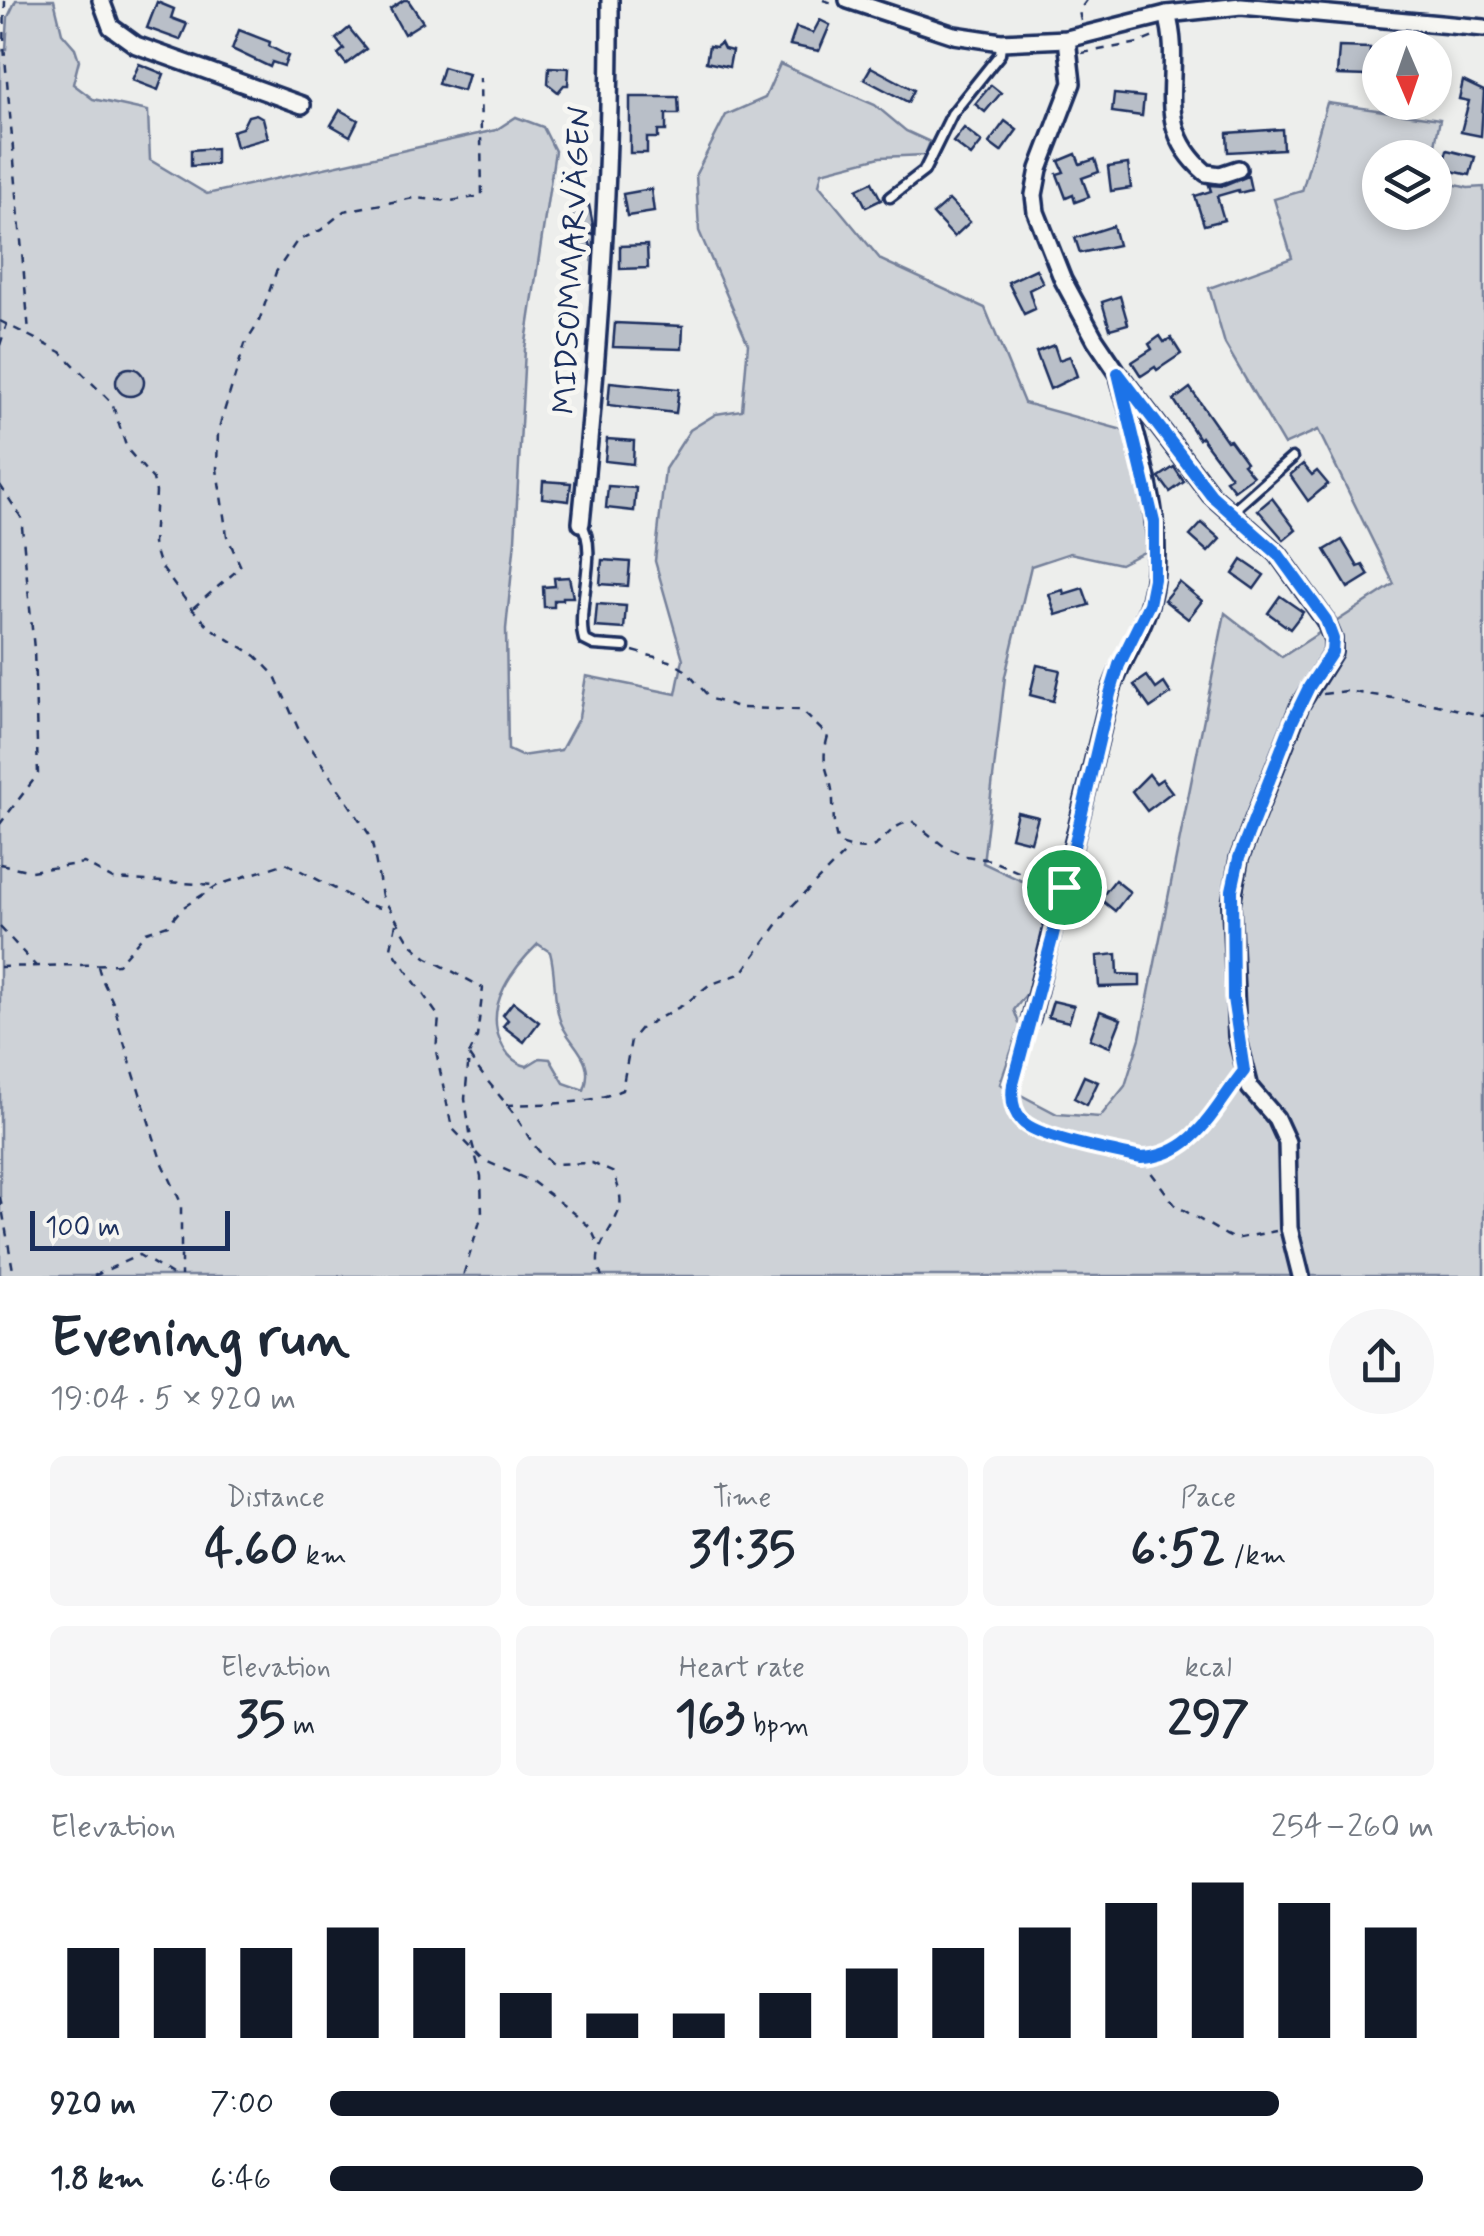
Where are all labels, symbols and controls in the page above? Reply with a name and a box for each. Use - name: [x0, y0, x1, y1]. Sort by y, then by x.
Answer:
- north arrow: [1362, 30, 1452, 120]
- map controls: [1362, 30, 1452, 230]
- street label: MIDSOMMARVÄGEN: [544, 105, 602, 415]
- button: layers: [1362, 140, 1452, 230]
- pin: [1022, 845, 1107, 930]
- icon: arrive: [1037, 860, 1092, 915]
- scale bar: [30, 1206, 230, 1250]
- text: 100 m: [45, 1210, 120, 1247]
- text: Evening run: [50, 1304, 350, 1376]
- button: share: [1329, 1309, 1434, 1414]
- text: 19:04 · 5 × 920 m: [50, 1378, 296, 1420]
- text: Distance: [226, 1480, 325, 1517]
- text: Time: [713, 1480, 771, 1517]
- text: Pace: [1180, 1480, 1236, 1517]
- text: 4.60: [205, 1517, 298, 1583]
- text: 31:35: [689, 1517, 795, 1583]
- text: 6:52: [1130, 1517, 1226, 1583]
- text: km: [298, 1538, 347, 1575]
- text: /km: [1226, 1538, 1286, 1575]
- text: Elevation: [221, 1650, 331, 1687]
- text: Heart rate: [679, 1650, 805, 1687]
- text: kcal: [1185, 1650, 1232, 1687]
- text: 35: [236, 1687, 285, 1753]
- text: 163: [675, 1687, 745, 1753]
- text: 297: [1167, 1687, 1249, 1753]
- text: m: [285, 1708, 315, 1745]
- text: bpm: [745, 1708, 809, 1745]
- text: Elevation: [50, 1806, 176, 1848]
- text: 254–260 m: [1271, 1806, 1434, 1848]
- text: 920 m: [50, 2083, 136, 2125]
- text: 7:00: [210, 2083, 274, 2125]
- text: 1.8 km: [50, 2158, 144, 2200]
- text: 6:46: [210, 2158, 271, 2200]

